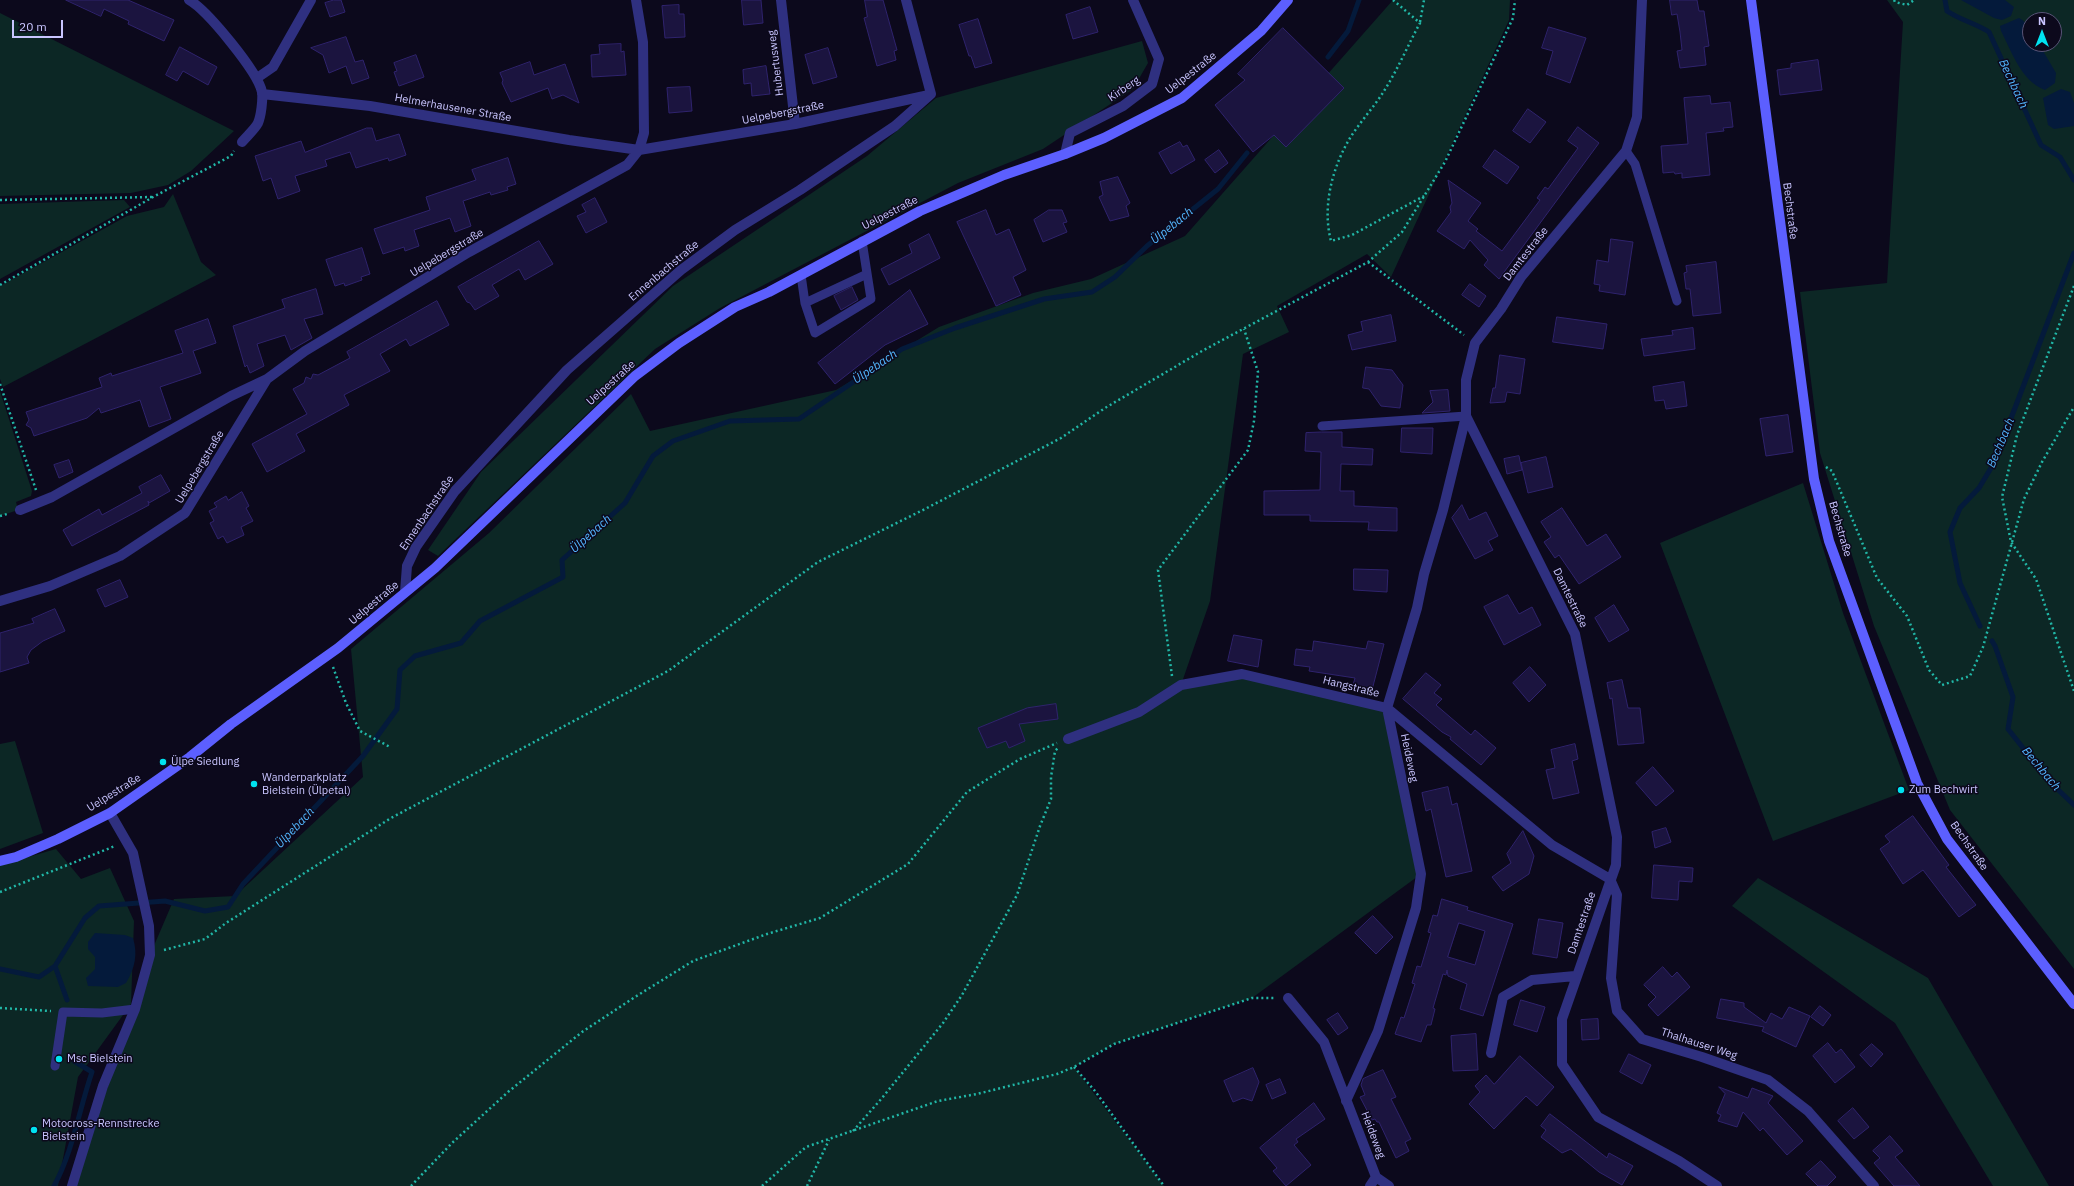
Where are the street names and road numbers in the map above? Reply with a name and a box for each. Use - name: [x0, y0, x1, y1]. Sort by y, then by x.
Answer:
- street label: Hubertusweg: [765, 29, 787, 97]
- street label: Uelpestraße: [1163, 49, 1219, 97]
- street label: Kirberg: [1105, 74, 1143, 104]
- street label: Helmerhausener Straße: [394, 91, 512, 125]
- street label: Uelpebergstraße: [741, 99, 825, 127]
- street label: Bechstraße: [1780, 182, 1800, 240]
- street label: Uelpestraße: [860, 193, 920, 233]
- street label: Damtestraße: [1501, 224, 1551, 284]
- street label: Uelpebergstraße: [408, 226, 486, 280]
- street label: Ennenbachstraße: [626, 238, 702, 304]
- street label: Uelpestraße: [584, 358, 638, 408]
- street label: Uelpebergstraße: [173, 428, 227, 506]
- street label: Ennenbachstraße: [397, 473, 457, 553]
- street label: Bechstraße: [1826, 500, 1854, 558]
- street label: Damtestraße: [1550, 566, 1590, 630]
- street label: Uelpestraße: [346, 578, 402, 628]
- street label: Hangstraße: [1321, 674, 1381, 700]
- street label: Heideweg: [1397, 733, 1421, 783]
- street label: Uelpestraße: [85, 771, 143, 815]
- street label: Bechstraße: [1947, 819, 1991, 873]
- street label: Damtestraße: [1565, 890, 1599, 956]
- street label: Thalhauser Weg: [1659, 1025, 1739, 1063]
- street label: Heideweg: [1358, 1110, 1388, 1160]

